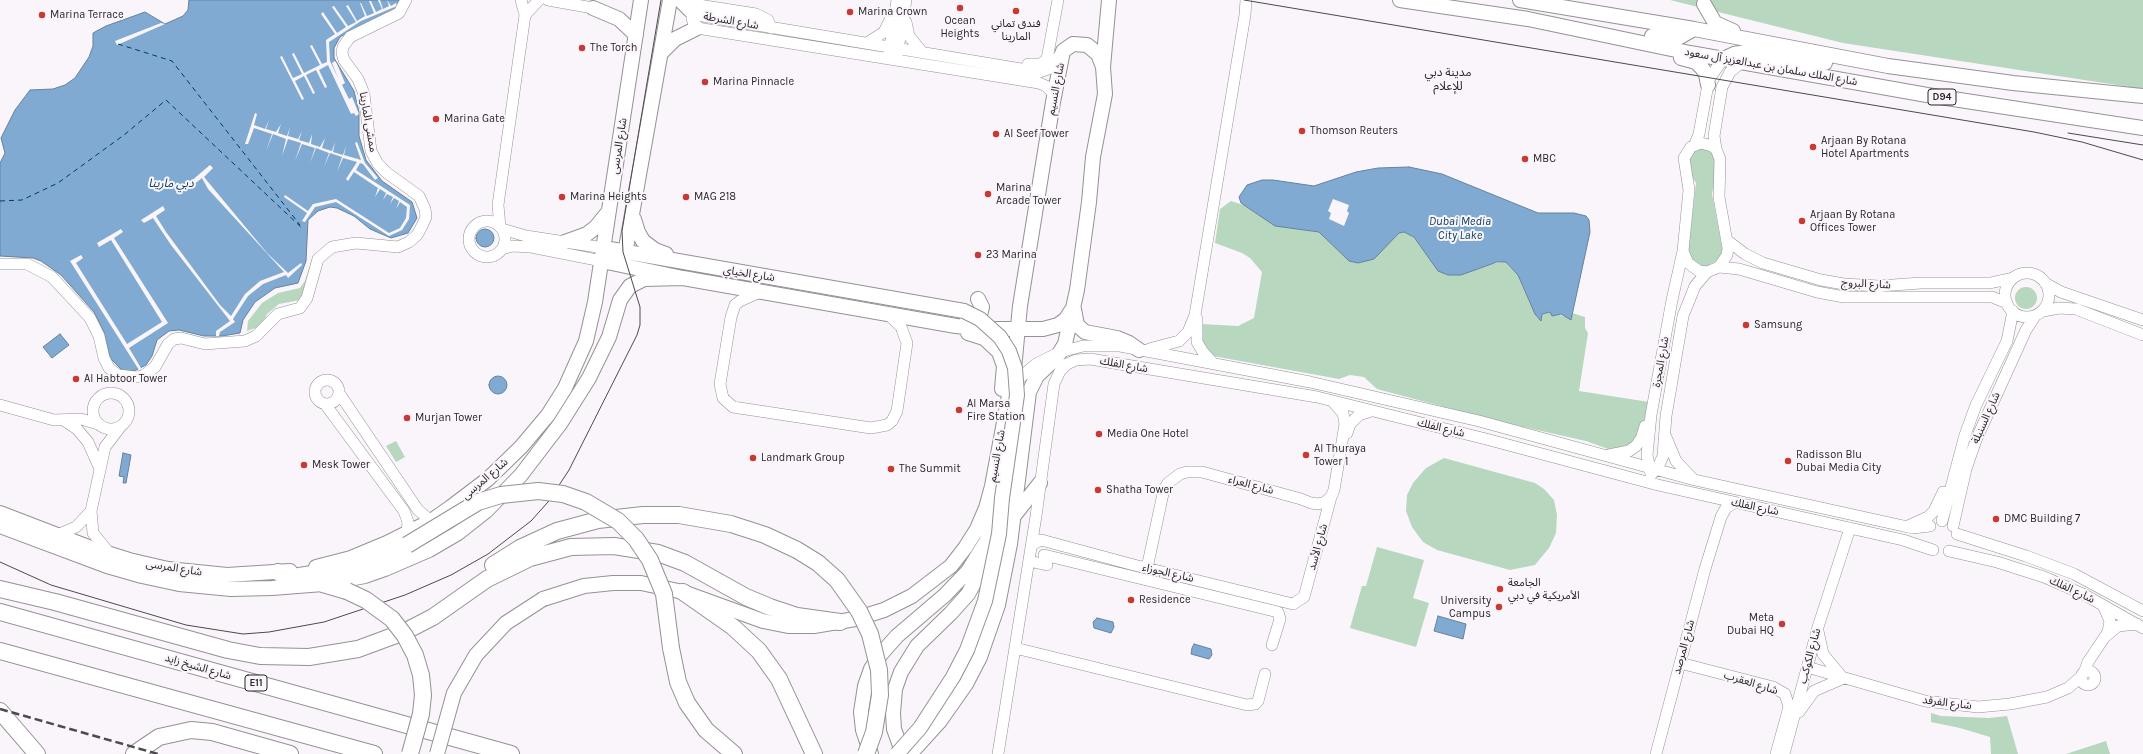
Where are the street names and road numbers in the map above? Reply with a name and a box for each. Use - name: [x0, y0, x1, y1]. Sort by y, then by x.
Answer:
- street label: شارع الشرطة: [702, 10, 760, 32]
- street label: شارع الملك سلمان بن عبدالعزيز آل سعود: [1683, 45, 1859, 89]
- street label: شارع النسيم: [1044, 62, 1068, 116]
- road number: D94: [1928, 89, 1956, 105]
- street label: ممشى المارينا: [356, 91, 380, 153]
- street label: شارع المرسى: [608, 117, 630, 175]
- street label: شارع الخياي: [722, 263, 776, 285]
- street label: شارع البروج: [1841, 276, 1891, 292]
- street label: شارع المجرة: [1650, 336, 1672, 388]
- street label: شارع الفلك: [1099, 354, 1149, 376]
- street label: شارع السنبلة: [1969, 390, 2003, 446]
- street label: شارع الفلك: [1416, 416, 1466, 440]
- street label: شارع النسيم: [986, 429, 1008, 483]
- street label: شارع المرسى: [459, 455, 511, 503]
- street label: شارع العراء: [1227, 473, 1275, 497]
- street label: شارع الفلك: [1730, 496, 1780, 518]
- street label: شارع الأسد: [1305, 522, 1331, 572]
- street label: شارع المرسى: [145, 557, 203, 579]
- street label: شارع الجوزاء: [1141, 561, 1195, 585]
- street label: شارع الفلك: [2047, 574, 2097, 606]
- street label: شارع المرصد: [1670, 618, 1698, 676]
- street label: شارع الكوكب: [1796, 627, 1824, 685]
- street label: شارع الشيخ زايد: [163, 651, 233, 683]
- street label: شارع العقرب: [1722, 669, 1780, 697]
- road number: E11: [245, 675, 267, 691]
- street label: شارع الفرقد: [1921, 693, 1973, 713]

